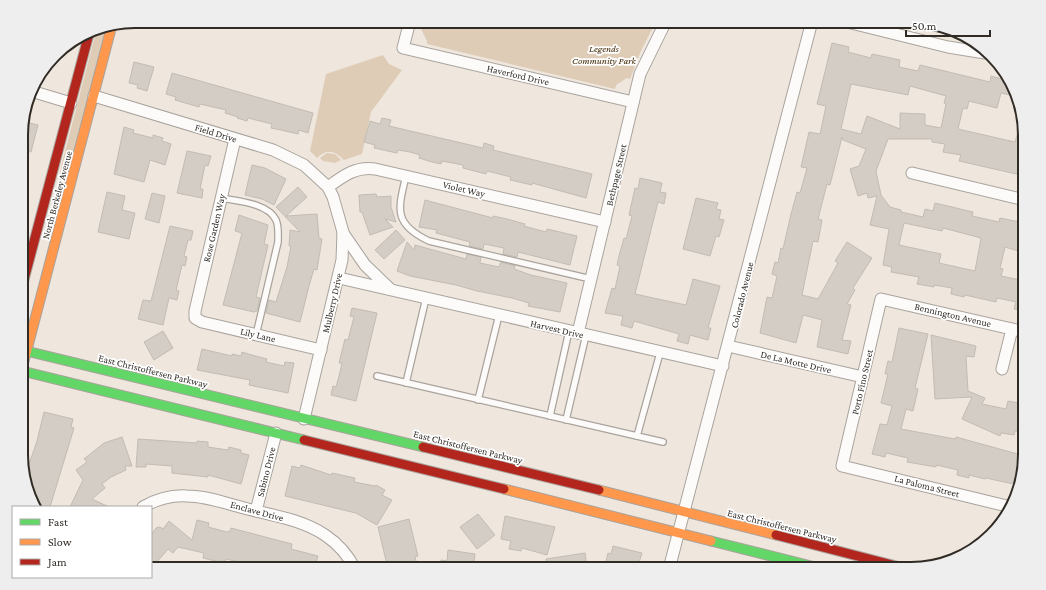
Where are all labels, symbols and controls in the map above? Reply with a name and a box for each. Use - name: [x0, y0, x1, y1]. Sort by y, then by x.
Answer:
- scale bar: [906, 12, 990, 38]
- text: 50 m: [912, 19, 937, 33]
- park label: Legends Community Park: [572, 43, 637, 66]
- street label: Haverford Drive: [486, 62, 551, 88]
- street label: Field Drive: [194, 121, 239, 145]
- street label: Bethpage Street: [604, 142, 629, 207]
- street label: North Berkeley Avenue: [40, 149, 74, 240]
- street label: Violet Way: [442, 179, 487, 199]
- street label: Rose Garden Way: [201, 192, 227, 263]
- street label: Colorado Avenue: [728, 260, 756, 329]
- street label: Mulberry Drive: [320, 271, 344, 334]
- street label: Bennington Avenue: [914, 301, 993, 329]
- street label: Harvest Drive: [529, 318, 585, 341]
- street label: Lily Lane: [239, 326, 277, 345]
- street label: Porto Fino Street: [849, 348, 875, 416]
- street label: De La Motte Drive: [760, 349, 833, 376]
- street label: East Christoffersen Parkway: [97, 352, 209, 390]
- street label: East Christoffersen Parkway: [412, 428, 524, 466]
- street label: Sabino Drive: [254, 445, 278, 498]
- street label: La Paloma Street: [893, 473, 961, 500]
- street label: Enclave Drive: [229, 499, 285, 524]
- legend: [12, 506, 152, 578]
- street label: East Christoffersen Parkway: [726, 507, 838, 545]
- text: Fast: [48, 515, 69, 529]
- text: Slow: [48, 535, 72, 549]
- text: Jam: [47, 555, 67, 569]

